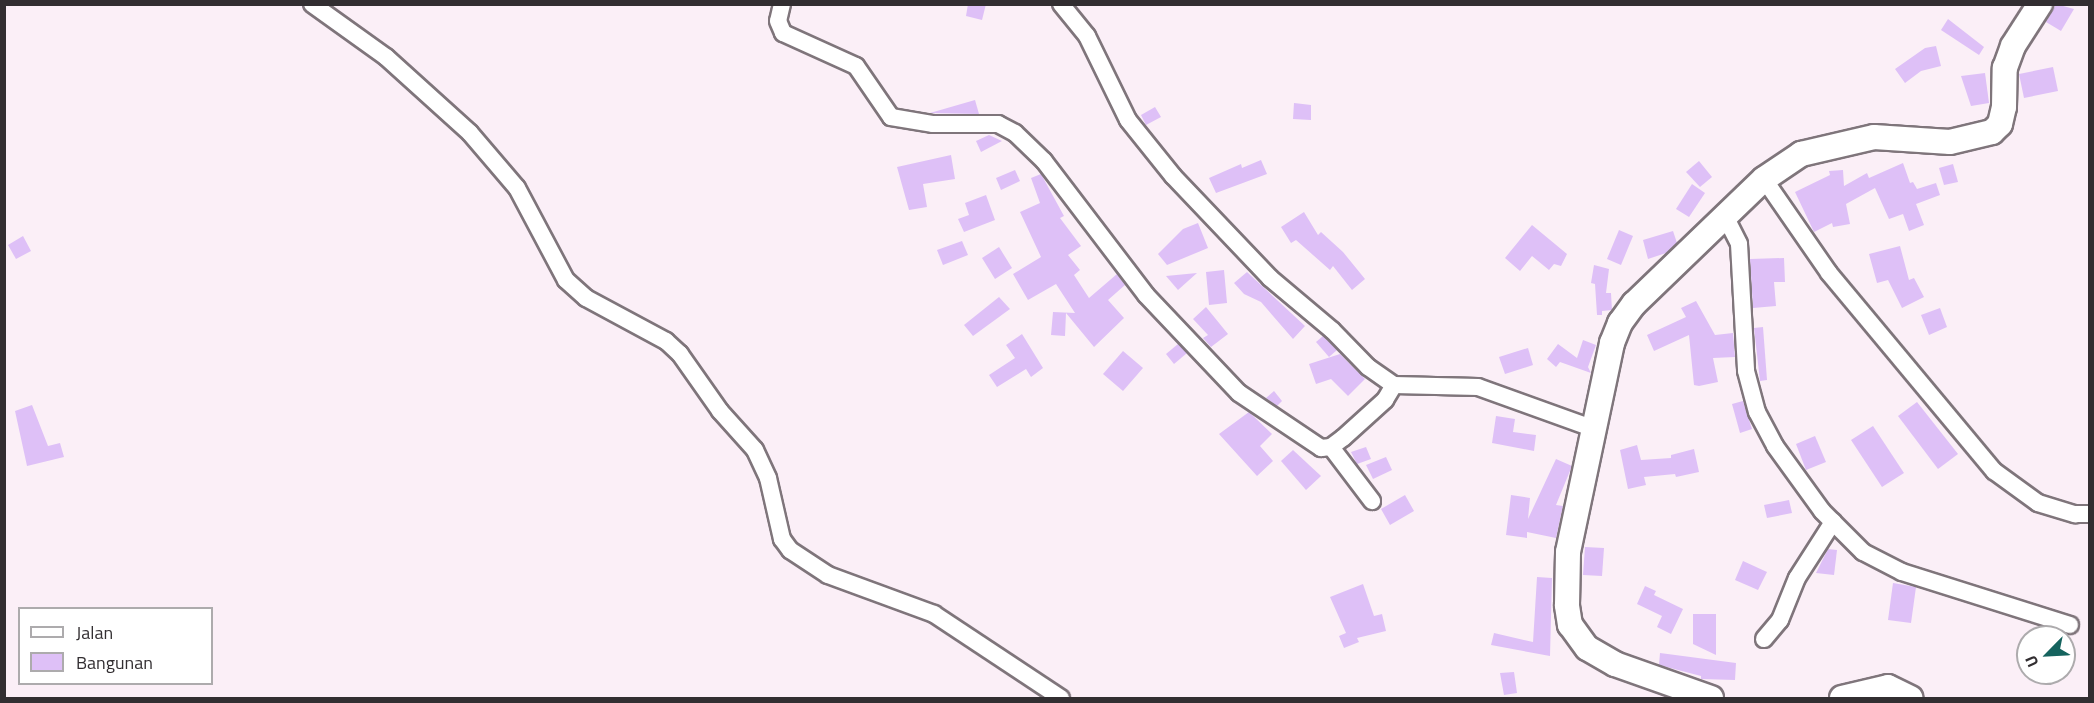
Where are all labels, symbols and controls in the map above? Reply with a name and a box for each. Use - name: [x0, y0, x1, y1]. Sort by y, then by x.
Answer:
- legend: [18, 607, 213, 685]
- text: Jalan: [76, 619, 113, 646]
- north arrow: [2016, 625, 2076, 685]
- text: Bangunan: [76, 649, 153, 676]
- text: U: [2018, 652, 2044, 671]

